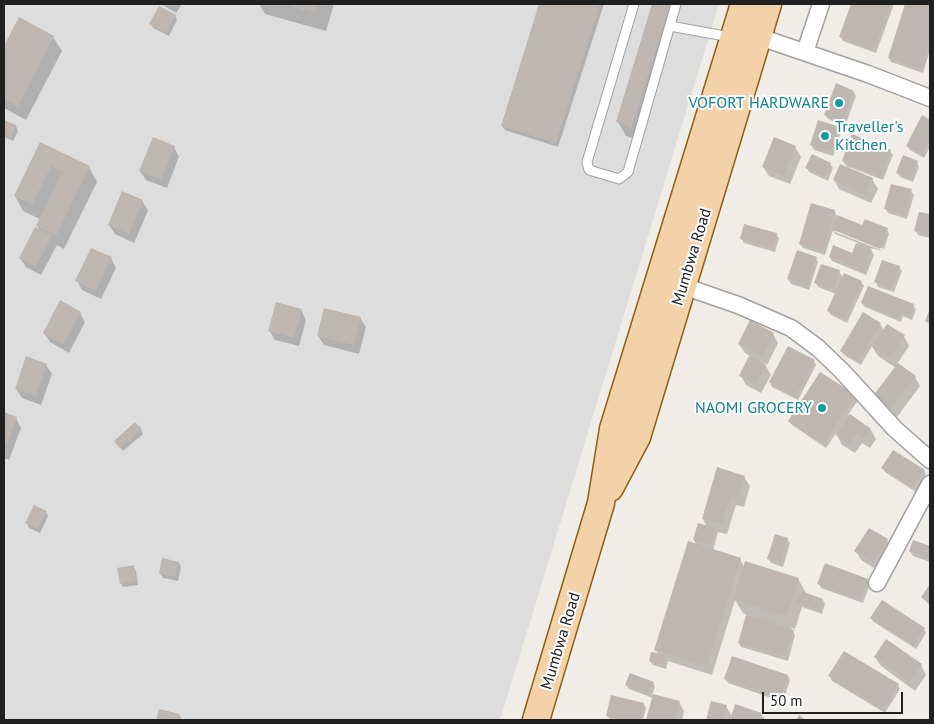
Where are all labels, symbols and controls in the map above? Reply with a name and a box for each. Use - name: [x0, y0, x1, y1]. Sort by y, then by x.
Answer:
- place label: VOFORT HARDWARE: [688, 93, 829, 113]
- marker: VOFORT HARDWARE: [833, 97, 845, 109]
- place label: Traveller's Kitchen: [835, 117, 903, 155]
- marker: Traveller's Kitchen: [819, 130, 831, 142]
- street label: Mumbwa Road: [668, 206, 716, 308]
- place label: NAOMI GROCERY: [695, 398, 812, 418]
- marker: NAOMI GROCERY: [816, 402, 828, 414]
- street label: Mumbwa Road: [537, 590, 585, 692]
- scale bar: [764, 682, 905, 714]
- text: 50 m: [770, 691, 803, 710]

